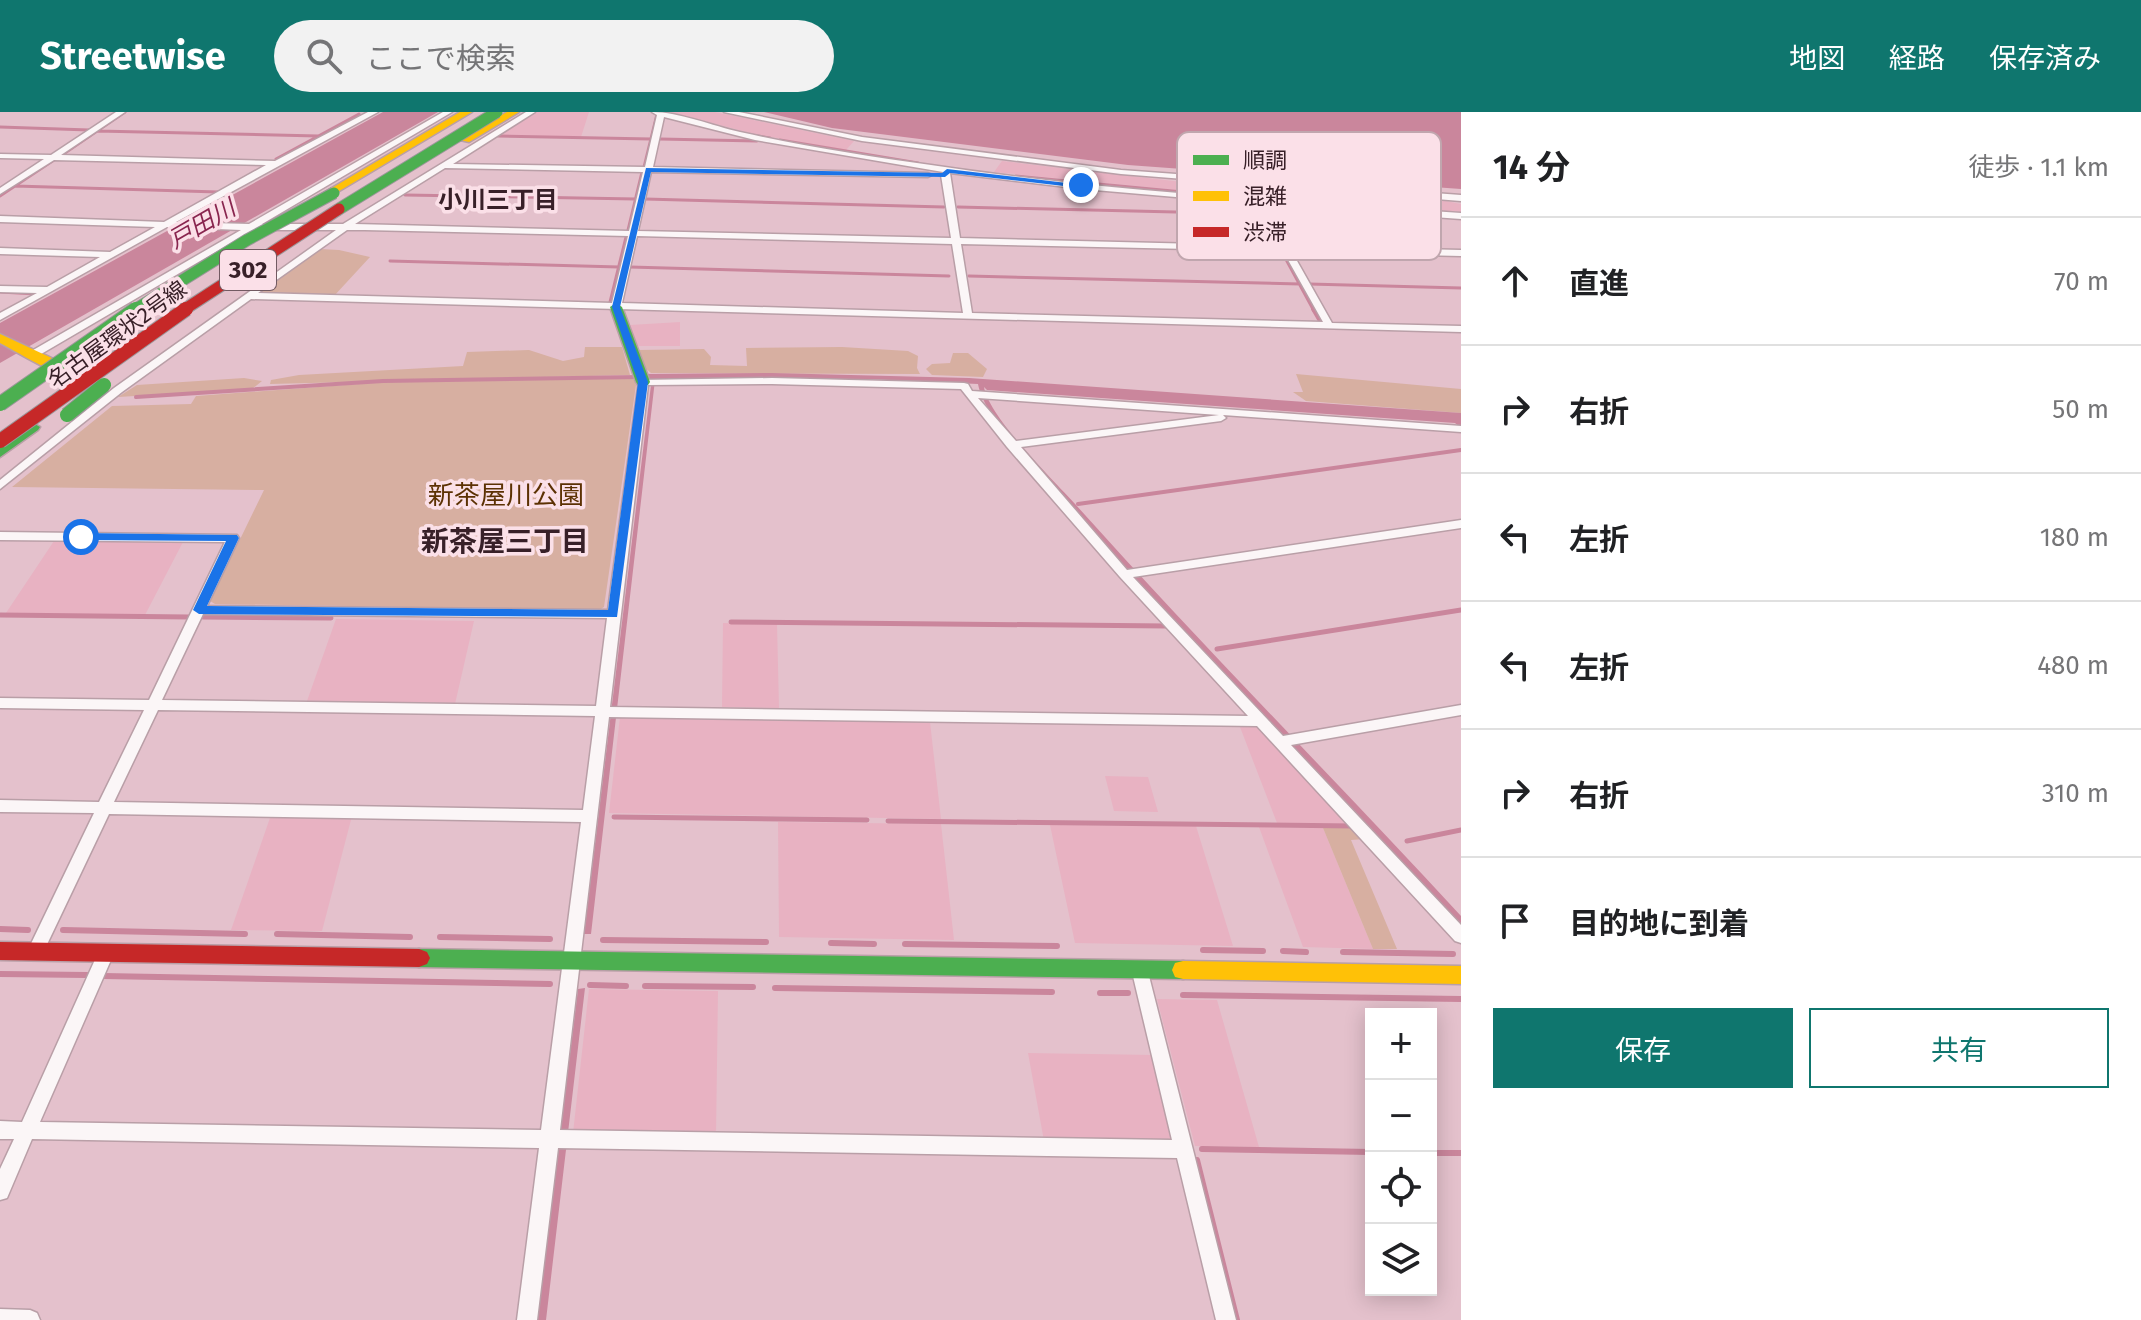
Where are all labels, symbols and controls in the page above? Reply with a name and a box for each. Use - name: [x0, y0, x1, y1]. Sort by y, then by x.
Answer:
- search box: [274, 20, 834, 92]
- text: Streetwise: [40, 33, 226, 79]
- icon: search: [302, 34, 346, 78]
- text: ここで検索: [366, 41, 516, 77]
- text: 地図: [1789, 42, 1845, 75]
- text: 経路: [1889, 42, 1945, 75]
- text: 保存済み: [1989, 42, 2101, 75]
- legend: [1177, 132, 1441, 260]
- text: 順調: [1243, 147, 1287, 174]
- text: 14 分: [1493, 147, 1570, 188]
- text: 徒歩 · 1.1 km: [1968, 152, 2109, 183]
- route end: [1063, 167, 1099, 203]
- text: 混雑: [1243, 183, 1287, 210]
- district label: 小川三丁目: [438, 186, 558, 214]
- water label: 戸田川: [164, 192, 243, 254]
- text: 渋滞: [1243, 219, 1287, 246]
- road number: 302: [220, 250, 276, 290]
- icon: ahead: [1493, 259, 1537, 303]
- text: 直進: [1569, 266, 1629, 302]
- text: 70 m: [2054, 266, 2109, 297]
- street label: 名古屋環状2号線: [43, 275, 192, 394]
- icon: right: [1493, 387, 1537, 431]
- text: 右折: [1569, 394, 1629, 430]
- text: 50 m: [2052, 394, 2109, 425]
- park label: 新茶屋川公園: [428, 480, 584, 511]
- icon: left: [1493, 515, 1537, 559]
- route start: [63, 519, 99, 555]
- text: 左折: [1569, 522, 1629, 558]
- text: 180 m: [2040, 522, 2109, 553]
- district label: 新茶屋三丁目: [421, 525, 589, 558]
- icon: left: [1493, 643, 1537, 687]
- text: 左折: [1569, 650, 1629, 686]
- text: 480 m: [2037, 650, 2109, 681]
- icon: right: [1493, 771, 1537, 815]
- text: 右折: [1569, 778, 1629, 814]
- text: 310 m: [2042, 778, 2109, 809]
- icon: arrive: [1493, 899, 1537, 943]
- text: 目的地に到着: [1569, 906, 1749, 942]
- map controls: [1365, 1008, 1437, 1296]
- button: +: [1365, 1008, 1437, 1080]
- button: 保存: [1493, 1008, 1793, 1088]
- button: 共有: [1809, 1008, 2109, 1088]
- button: −: [1365, 1080, 1437, 1152]
- button: locate: [1365, 1152, 1437, 1224]
- button: layers: [1365, 1224, 1437, 1296]

